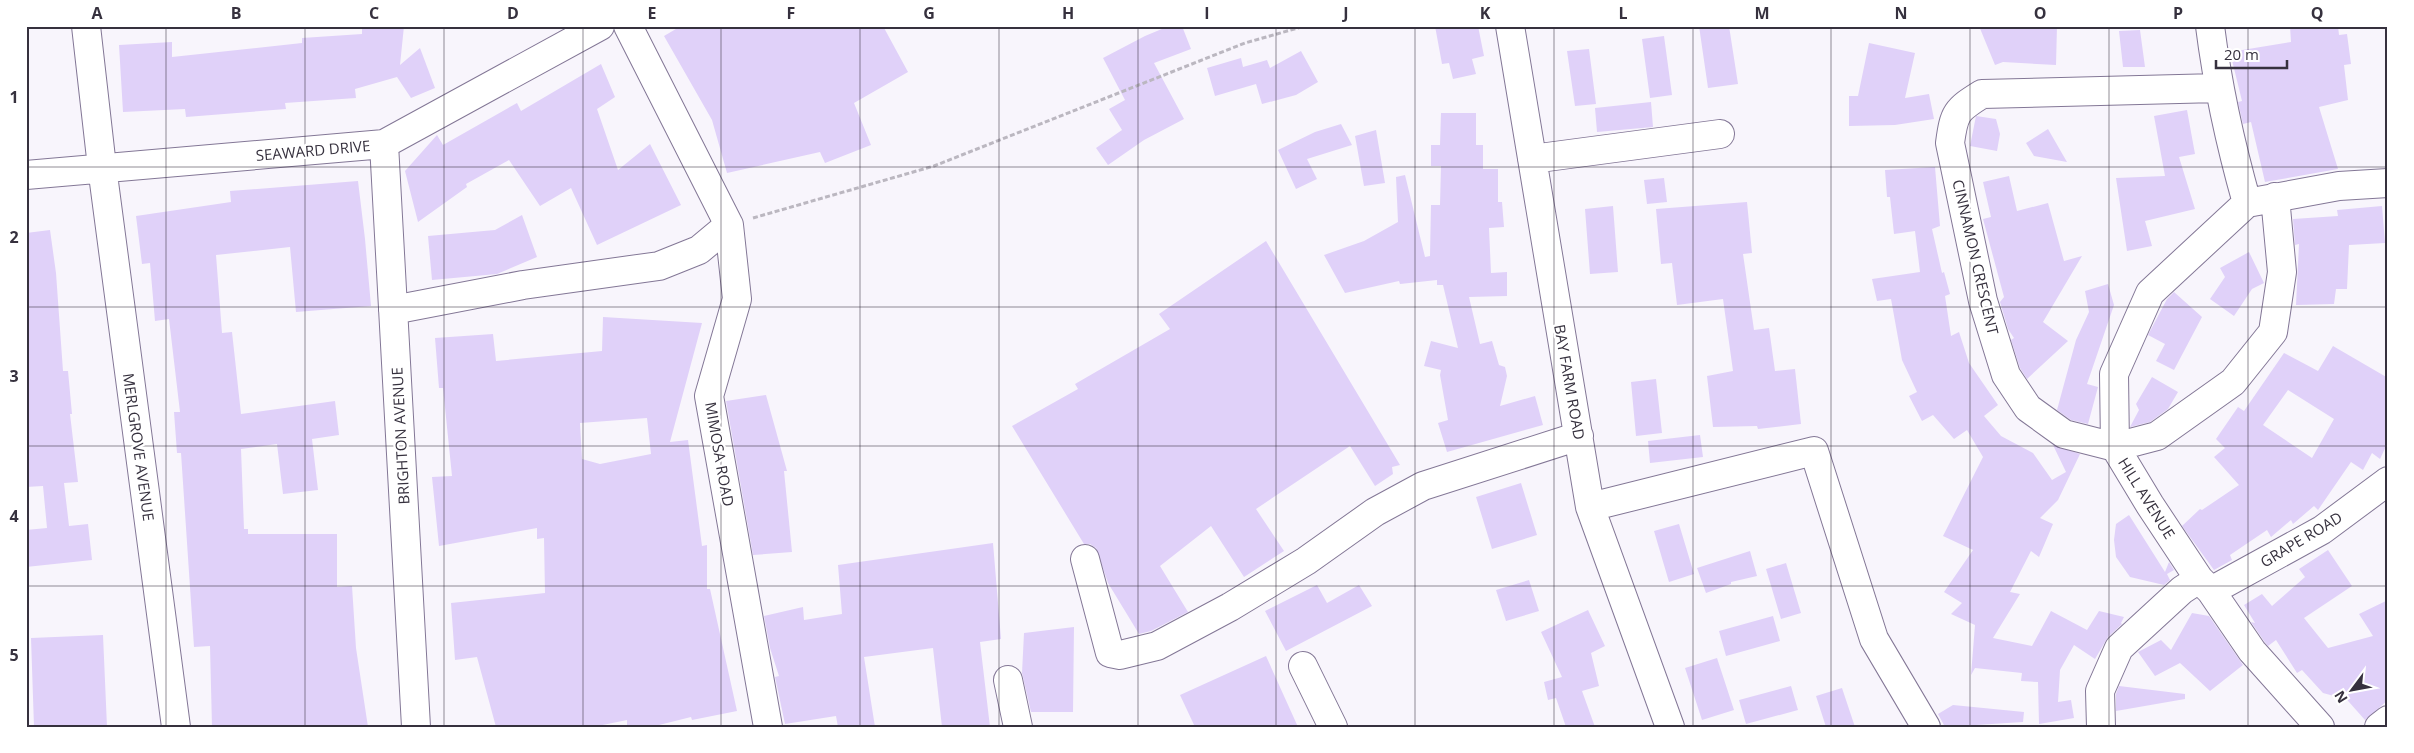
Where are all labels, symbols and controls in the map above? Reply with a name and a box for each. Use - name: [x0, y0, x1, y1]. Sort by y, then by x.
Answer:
- text: A: [91, 2, 103, 24]
- text: B: [231, 2, 241, 24]
- text: C: [369, 2, 379, 24]
- text: D: [507, 2, 519, 24]
- text: E: [648, 2, 657, 24]
- text: F: [787, 2, 795, 24]
- text: G: [923, 2, 935, 24]
- text: H: [1062, 2, 1074, 24]
- text: I: [1204, 2, 1210, 24]
- text: J: [1341, 2, 1349, 24]
- text: K: [1480, 2, 1491, 24]
- text: L: [1618, 2, 1628, 24]
- text: M: [1754, 2, 1770, 24]
- text: N: [1894, 2, 1908, 24]
- text: O: [2034, 2, 2046, 24]
- text: P: [2173, 2, 2183, 24]
- text: Q: [2311, 2, 2323, 24]
- scale bar: [2216, 38, 2288, 70]
- text: 20 m: [2224, 44, 2259, 64]
- text: 1: [9, 86, 19, 108]
- street label: SEAWARD DRIVE: [255, 135, 371, 165]
- street label: CINNAMON CRESCENT: [1948, 177, 2004, 337]
- text: 2: [9, 226, 19, 248]
- street label: BAY FARM ROAD: [1550, 323, 1590, 441]
- text: 3: [9, 365, 19, 387]
- street label: BRIGHTON AVENUE: [386, 367, 414, 505]
- street label: MERLGROVE AVENUE: [119, 372, 159, 522]
- street label: MIMOSA ROAD: [701, 400, 739, 508]
- street label: HILL AVENUE: [2114, 454, 2180, 542]
- text: 4: [9, 505, 19, 527]
- street label: GRAPE ROAD: [2256, 507, 2346, 571]
- text: 5: [9, 644, 19, 666]
- north arrow: [2326, 666, 2376, 716]
- text: N: [2329, 687, 2352, 707]

